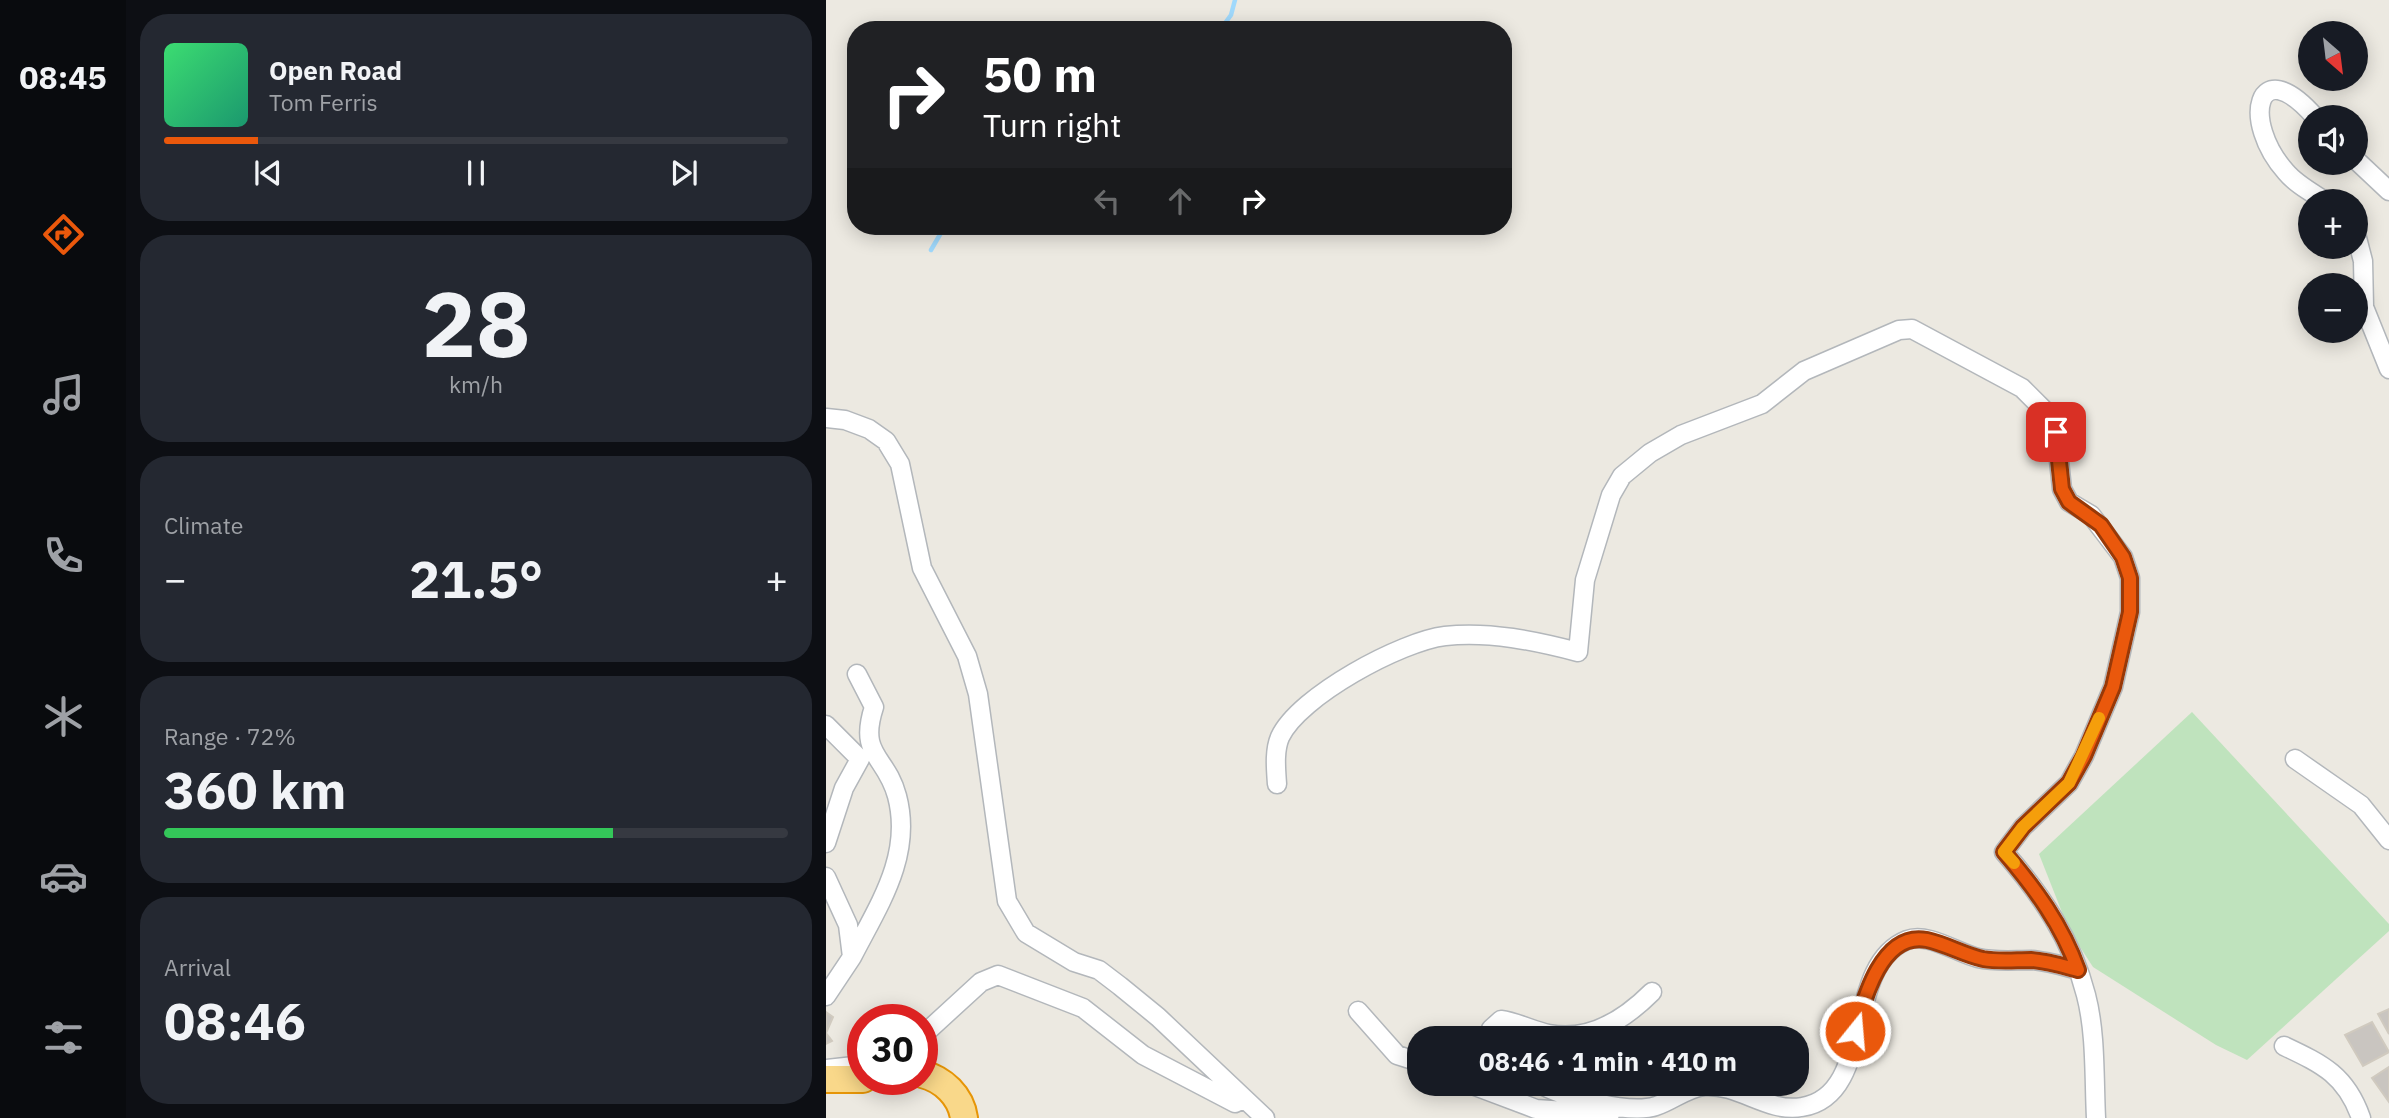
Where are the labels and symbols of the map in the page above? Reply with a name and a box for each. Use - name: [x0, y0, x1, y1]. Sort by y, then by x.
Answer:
- north arrow: [2298, 21, 2368, 91]
- pin: [2026, 402, 2086, 462]
- position arrow: [1818, 994, 1892, 1068]
- speed limit sign: 30: [847, 1004, 938, 1095]

